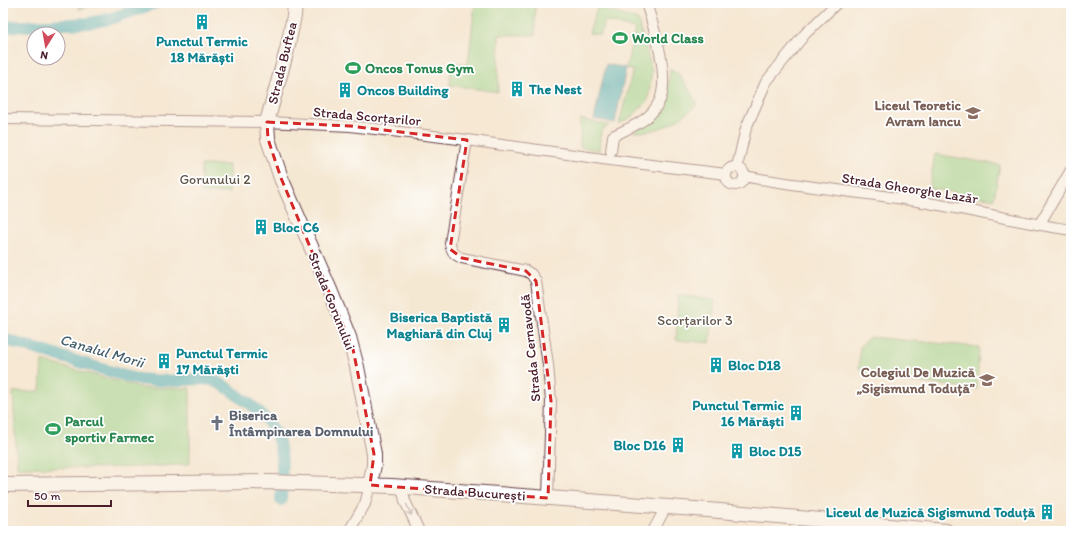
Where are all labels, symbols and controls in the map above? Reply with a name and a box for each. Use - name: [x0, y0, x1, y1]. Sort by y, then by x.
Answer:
- building icon: Punctul Termic 18 Mărăști: [193, 13, 211, 31]
- street label: Strada Buftea: [264, 20, 301, 106]
- north arrow: [26, 26, 66, 66]
- sports icon: World Class: [611, 29, 629, 47]
- place label: World Class: [632, 30, 704, 47]
- place label: Punctul Termic 18 Mărăști: [156, 33, 248, 66]
- text: N: [39, 48, 49, 62]
- sports icon: Oncos Tonus Gym: [344, 59, 362, 77]
- place label: Oncos Tonus Gym: [365, 60, 474, 77]
- building icon: The Nest: [508, 80, 526, 98]
- building icon: Oncos Building: [336, 81, 354, 99]
- place label: The Nest: [528, 81, 583, 98]
- place label: Oncos Building: [357, 82, 449, 99]
- place label: Liceul Teoretic Avram Iancu: [874, 97, 962, 130]
- street label: Strada Scorțarilor: [312, 103, 422, 130]
- school or university icon: Liceul Teoretic Avram Iancu: [964, 104, 982, 122]
- street label: Strada Gheorghe Lazăr: [841, 169, 980, 208]
- park label: Gorunului 2: [179, 171, 251, 188]
- building icon: Bloc C6: [252, 218, 270, 236]
- place label: Bloc C6: [273, 219, 320, 236]
- street label: Strada Gorunului: [304, 250, 359, 353]
- street label: Strada Cernavodă: [516, 293, 545, 403]
- place label: Biserica Baptistă Maghiară din Cluj: [387, 309, 493, 342]
- park label: Scorțarilor 3: [657, 312, 733, 329]
- building icon: Biserica Baptistă Maghiară din Cluj: [495, 316, 513, 334]
- water label: Canalul Morii: [58, 330, 148, 372]
- place label: Punctul Termic 17 Mărăști: [176, 345, 268, 378]
- building icon: Punctul Termic 17 Mărăști: [155, 352, 173, 370]
- building icon: Bloc D18: [707, 356, 725, 374]
- place label: Bloc D18: [728, 357, 781, 374]
- place label: Colegiul De Muzică „Sigismund Toduță”: [857, 364, 976, 397]
- school or university icon: Colegiul De Muzică „Sigismund Toduță”: [978, 371, 996, 389]
- place label: Punctul Termic 16 Mărăști: [692, 397, 784, 430]
- building icon: Punctul Termic 16 Mărăști: [787, 404, 805, 422]
- place label: Biserica Întâmpinarea Domnului: [229, 407, 373, 440]
- place label: Parcul sportiv Farmec: [65, 413, 155, 446]
- church icon: Biserica Întâmpinarea Domnului: [208, 414, 226, 432]
- sports icon: Parcul sportiv Farmec: [44, 420, 62, 438]
- building icon: Bloc D16: [669, 436, 687, 454]
- place label: Bloc D16: [614, 437, 667, 454]
- building icon: Bloc D15: [728, 442, 746, 460]
- place label: Bloc D15: [749, 443, 802, 460]
- street label: Strada București: [424, 480, 526, 505]
- scale bar: [28, 482, 111, 508]
- text: 50 m: [34, 489, 60, 503]
- one-way arrow: [406, 503, 413, 515]
- building icon: Liceul de Muzică Sigismund Toduță: [1038, 503, 1056, 521]
- place label: Liceul de Muzică Sigismund Toduță: [826, 504, 1036, 521]

